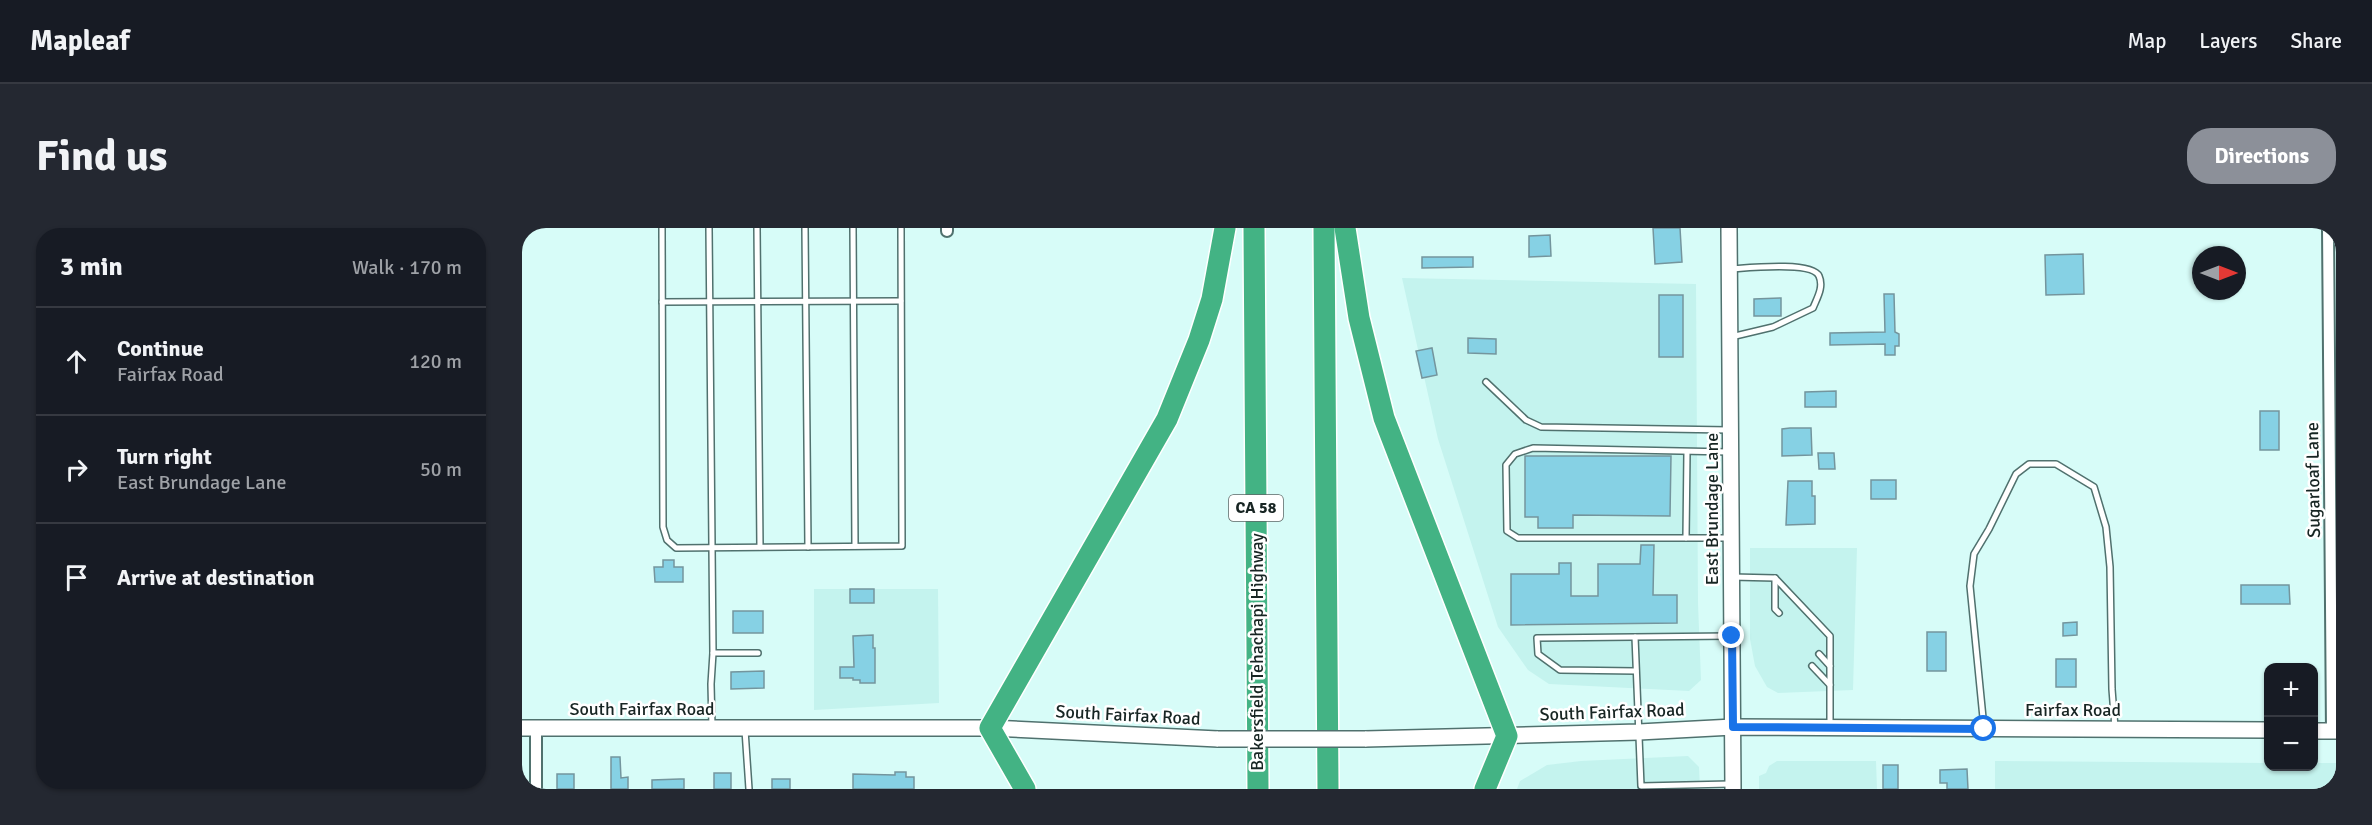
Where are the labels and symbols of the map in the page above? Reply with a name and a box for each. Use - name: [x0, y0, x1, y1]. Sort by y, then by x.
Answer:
- north arrow: [2192, 246, 2246, 300]
- street label: Sugarloaf Lane: [2301, 422, 2325, 538]
- street label: East Brundage Lane: [1701, 433, 1723, 585]
- road number: CA 58: [1229, 495, 1283, 521]
- street label: Bakersfield Tehachapi Highway: [1246, 533, 1268, 771]
- route end: [1718, 622, 1744, 648]
- street label: South Fairfax Road: [569, 698, 715, 720]
- street label: South Fairfax Road: [1539, 698, 1685, 726]
- street label: Fairfax Road: [2025, 699, 2121, 721]
- street label: South Fairfax Road: [1055, 700, 1201, 730]
- route start: [1970, 715, 1996, 741]

